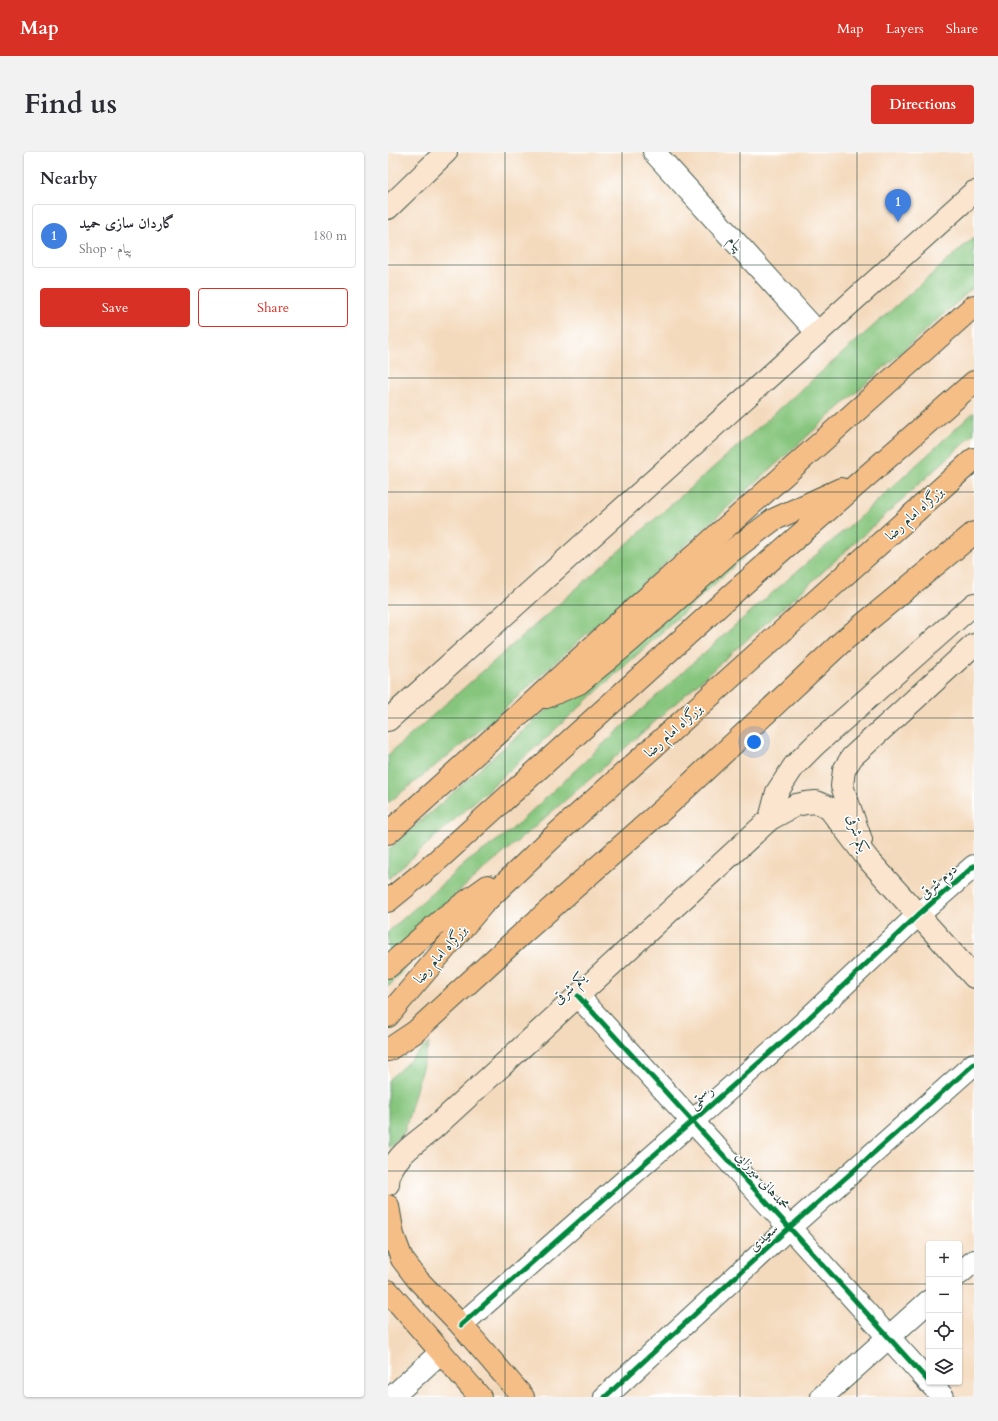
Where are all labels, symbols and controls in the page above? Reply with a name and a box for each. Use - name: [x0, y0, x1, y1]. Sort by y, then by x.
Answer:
- text: Map: [20, 15, 59, 41]
- text: Map: [837, 19, 864, 38]
- text: Layers: [886, 19, 924, 38]
- text: Share: [946, 19, 978, 38]
- text: Find us: [24, 85, 117, 123]
- button: Directions: [871, 85, 974, 124]
- text: Nearby: [40, 167, 97, 190]
- pin: 1: [885, 189, 911, 222]
- text: گاردان سازی حمید: [79, 213, 174, 233]
- text: 1: [51, 227, 57, 245]
- text: 180 m: [313, 227, 347, 245]
- street label: پیام: [721, 231, 748, 258]
- text: Shop · پیام: [79, 240, 132, 258]
- button: Save: [40, 288, 190, 327]
- button: Share: [198, 288, 348, 327]
- street label: بزرگراه امام رضا: [881, 482, 950, 547]
- street label: بزرگراه امام رضا: [640, 699, 709, 764]
- your location: [744, 732, 764, 752]
- street label: یکم شرقی: [838, 812, 873, 857]
- street label: دوم شرقی: [915, 860, 963, 905]
- street label: بزرگراه امام رضا: [410, 920, 474, 990]
- street label: یکم شرقی: [549, 967, 594, 1011]
- street label: رستمی: [685, 1081, 718, 1113]
- street label: محمدهانی میرزایی: [731, 1147, 794, 1214]
- street label: سعیدی: [744, 1219, 782, 1256]
- map controls: [926, 1241, 962, 1385]
- button: +: [926, 1241, 962, 1277]
- button: −: [926, 1277, 962, 1313]
- button: locate: [926, 1313, 962, 1349]
- button: layers: [926, 1349, 962, 1385]

